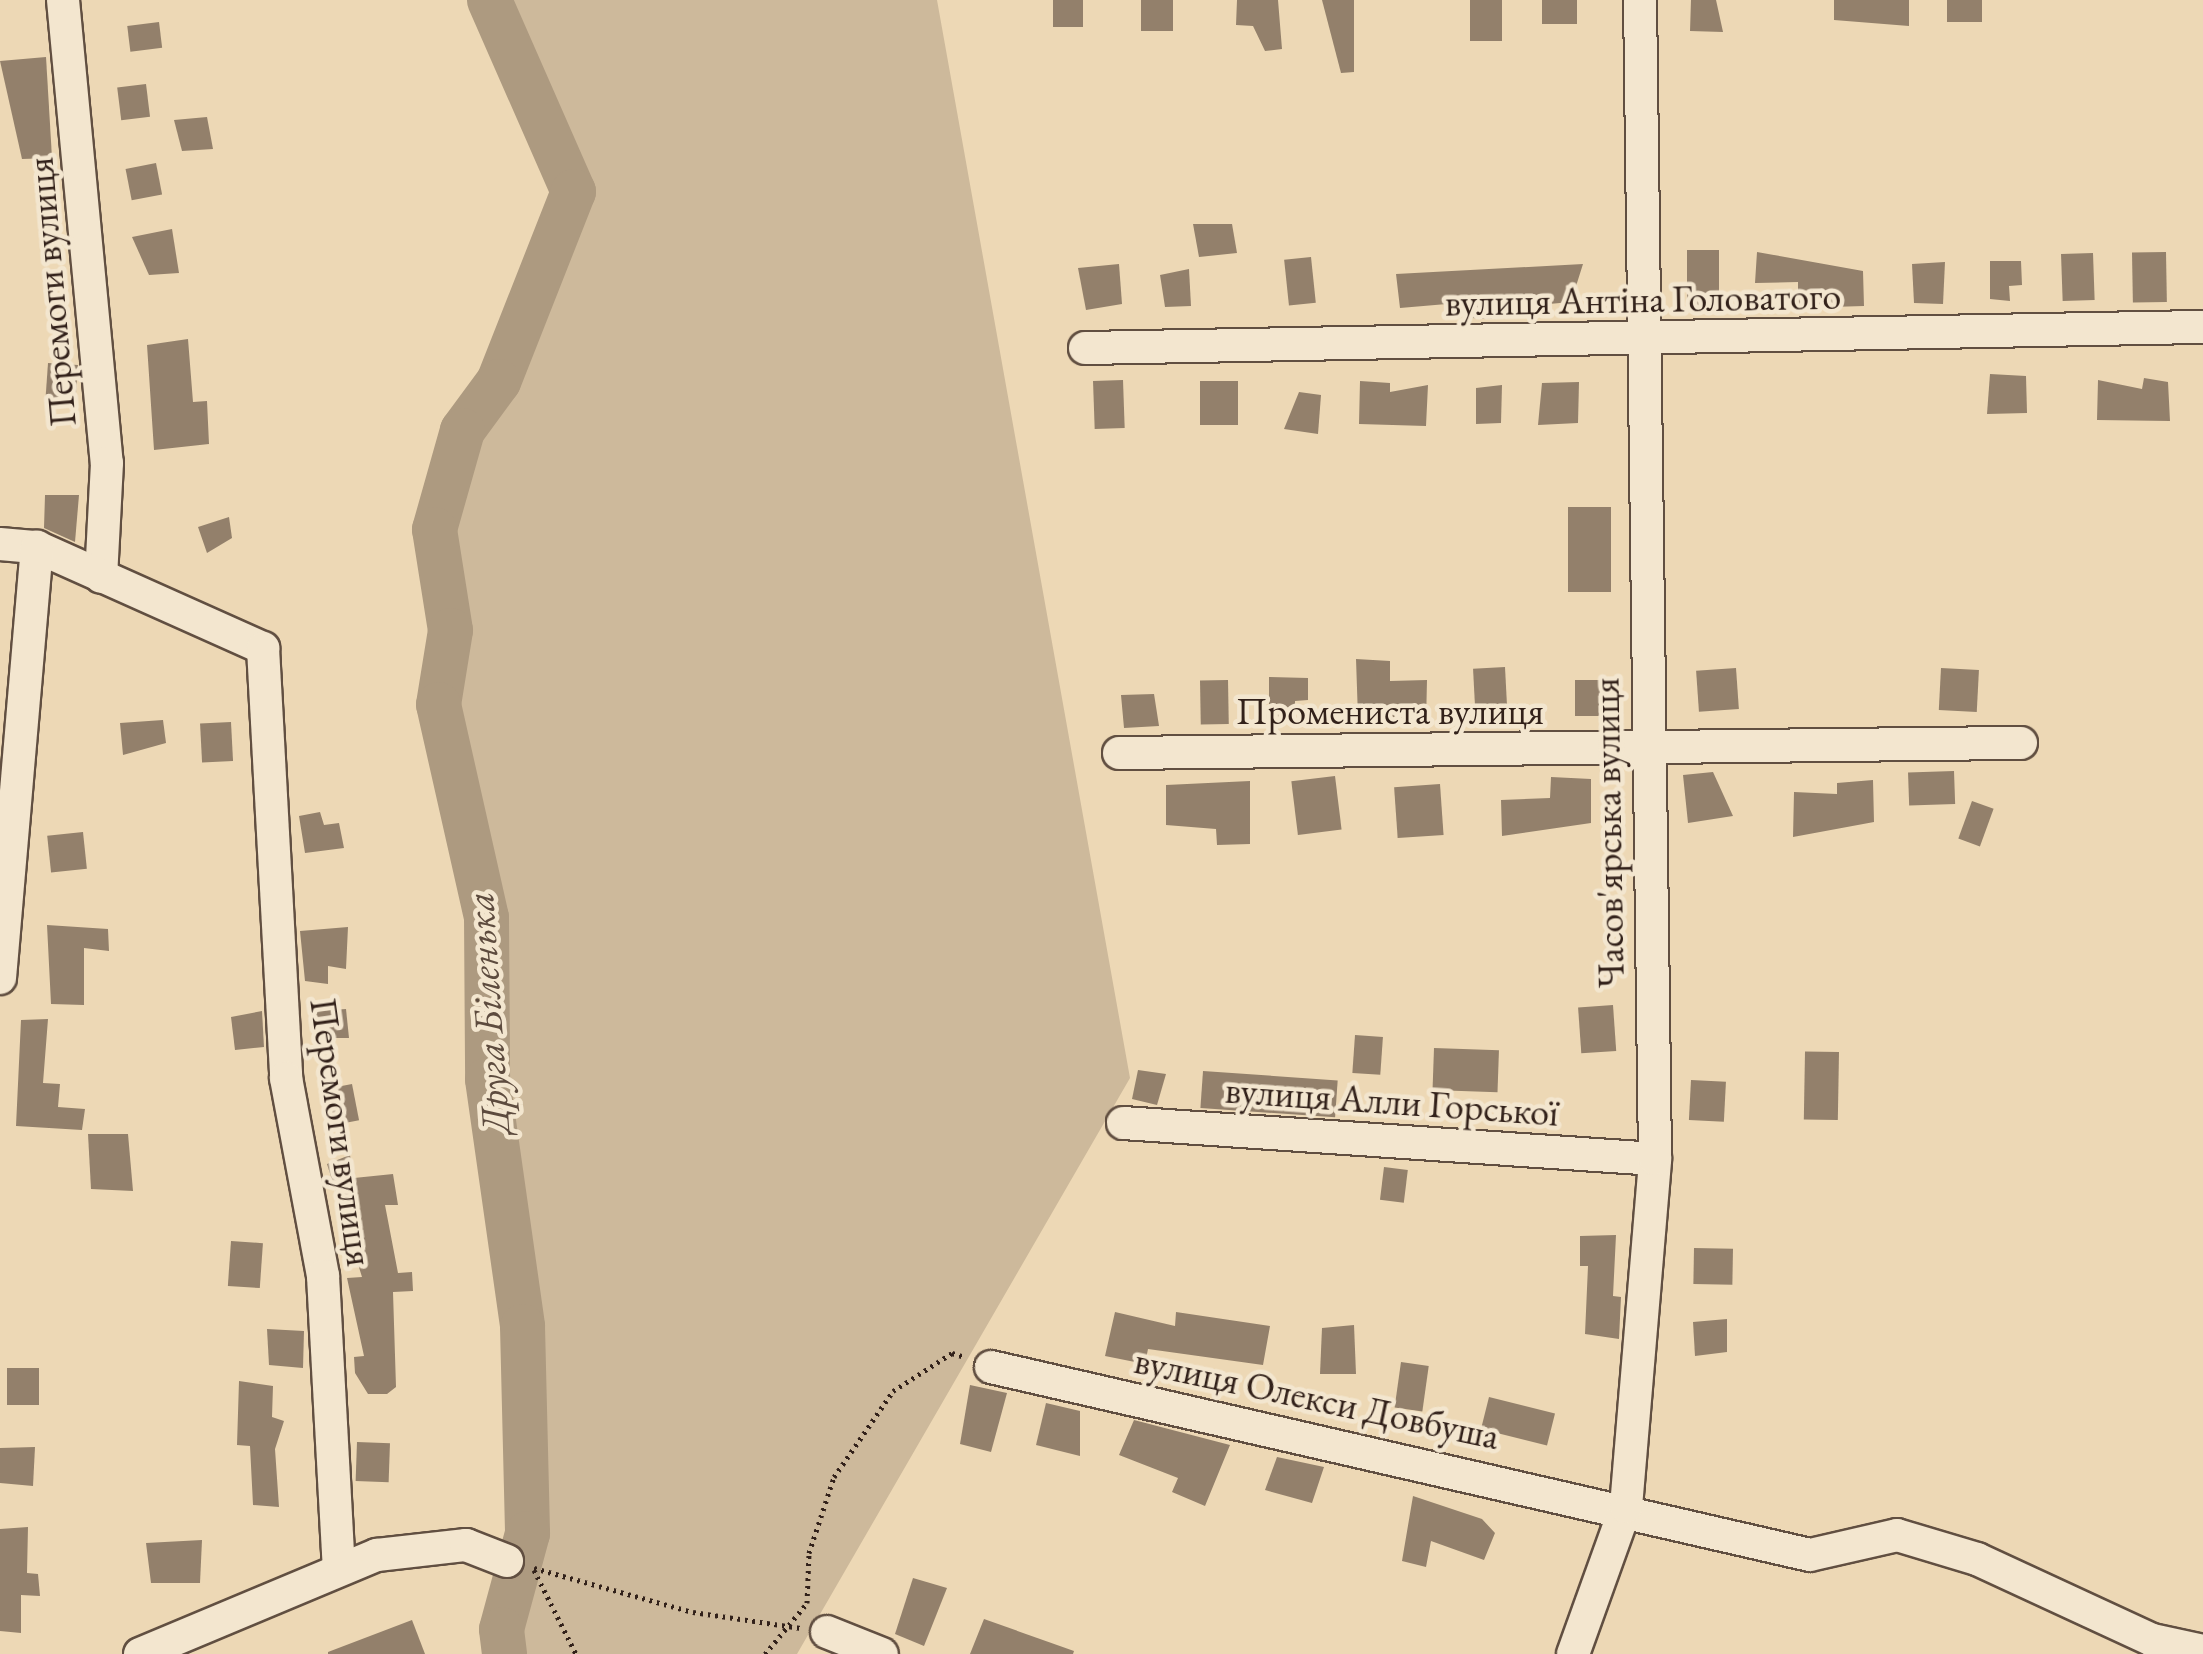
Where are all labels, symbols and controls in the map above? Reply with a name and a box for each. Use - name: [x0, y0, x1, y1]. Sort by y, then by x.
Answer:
- street label: Перемоги вулиця: [16, 155, 86, 429]
- street label: вулиця Антіна Головатого: [1444, 273, 1842, 325]
- street label: Часов'ярська вулиця: [1582, 677, 1634, 989]
- street label: Промениста вулиця: [1236, 688, 1544, 734]
- water label: Друга Біленька: [455, 890, 519, 1136]
- street label: Перемоги вулиця: [301, 995, 383, 1269]
- street label: вулиця Алли Горської: [1224, 1067, 1560, 1135]
- street label: вулиця Олекси Довбуша: [1131, 1337, 1503, 1459]

